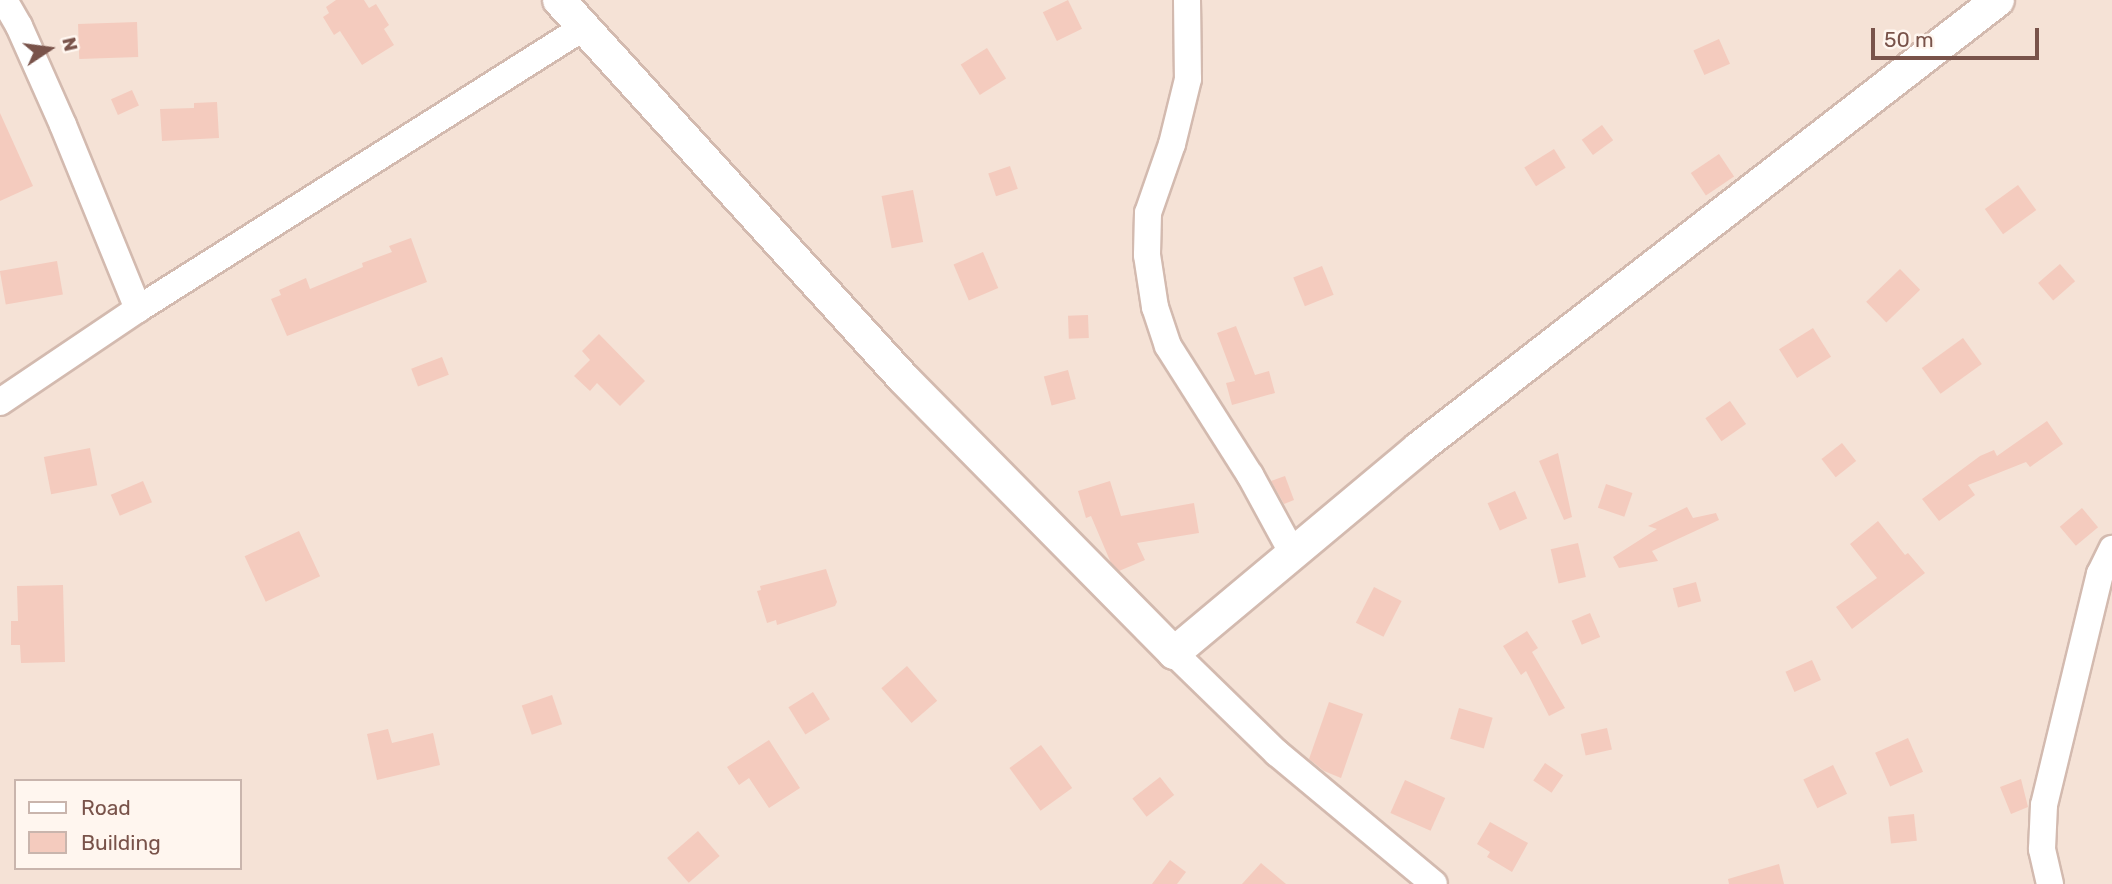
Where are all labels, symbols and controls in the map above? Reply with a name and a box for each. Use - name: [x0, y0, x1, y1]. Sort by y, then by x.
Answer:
- north arrow: [14, 14, 84, 84]
- scale bar: [1874, 14, 2042, 58]
- text: 50 m: [1884, 27, 1934, 52]
- text: N: [57, 35, 83, 53]
- legend: [14, 779, 242, 870]
- text: Road: [81, 795, 131, 820]
- text: Building: [81, 830, 161, 855]

